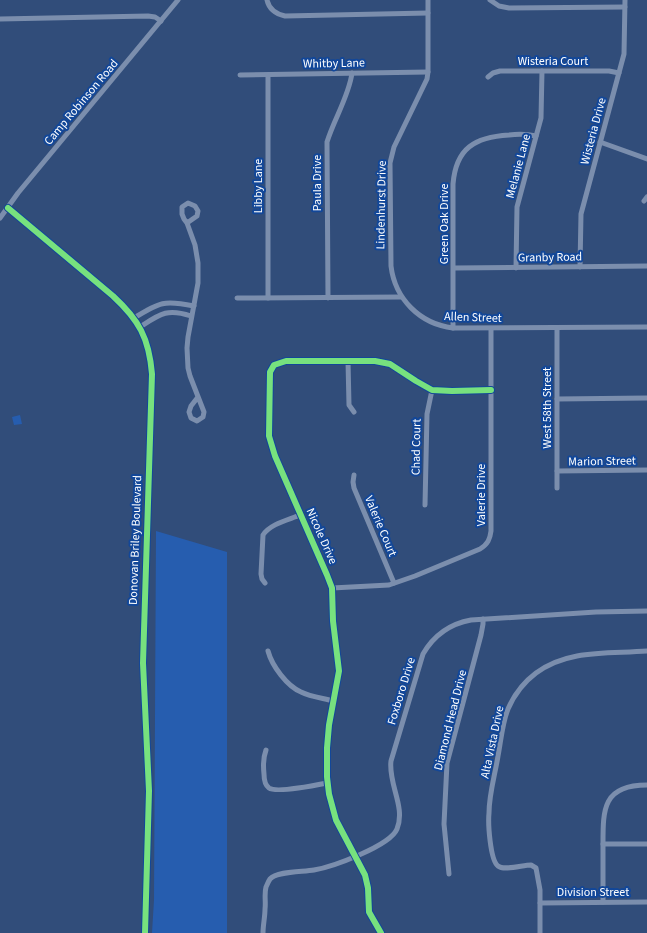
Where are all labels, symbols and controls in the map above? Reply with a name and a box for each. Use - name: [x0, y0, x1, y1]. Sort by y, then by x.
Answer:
- street label: Wisteria Court: [518, 53, 588, 70]
- street label: Whitby Lane: [303, 54, 365, 73]
- street label: Camp Robinson Road: [40, 56, 122, 149]
- street label: Wisteria Drive: [576, 96, 611, 166]
- street label: Melanie Lane: [502, 132, 535, 200]
- street label: Paula Drive: [309, 155, 326, 211]
- street label: Libby Lane: [250, 159, 267, 213]
- street label: Lindenhurst Drive: [372, 160, 391, 250]
- street label: Green Oak Drive: [436, 184, 453, 264]
- street label: Granby Road: [518, 248, 582, 267]
- street label: Allen Street: [444, 308, 502, 327]
- street label: West 58th Street: [539, 367, 556, 449]
- street label: Chad Court: [408, 419, 425, 475]
- street label: Marion Street: [568, 452, 636, 471]
- street label: Valerie Drive: [473, 464, 490, 526]
- street label: Donovan Briley Boulevard: [125, 475, 146, 605]
- street label: Valerie Court: [360, 493, 401, 559]
- street label: Nicole Drive: [302, 505, 342, 567]
- street label: Foxboro Drive: [383, 655, 420, 727]
- street label: Diamond Head Drive: [430, 668, 471, 772]
- street label: Alta Vista Drive: [476, 704, 509, 780]
- street label: Division Street: [557, 884, 629, 901]

